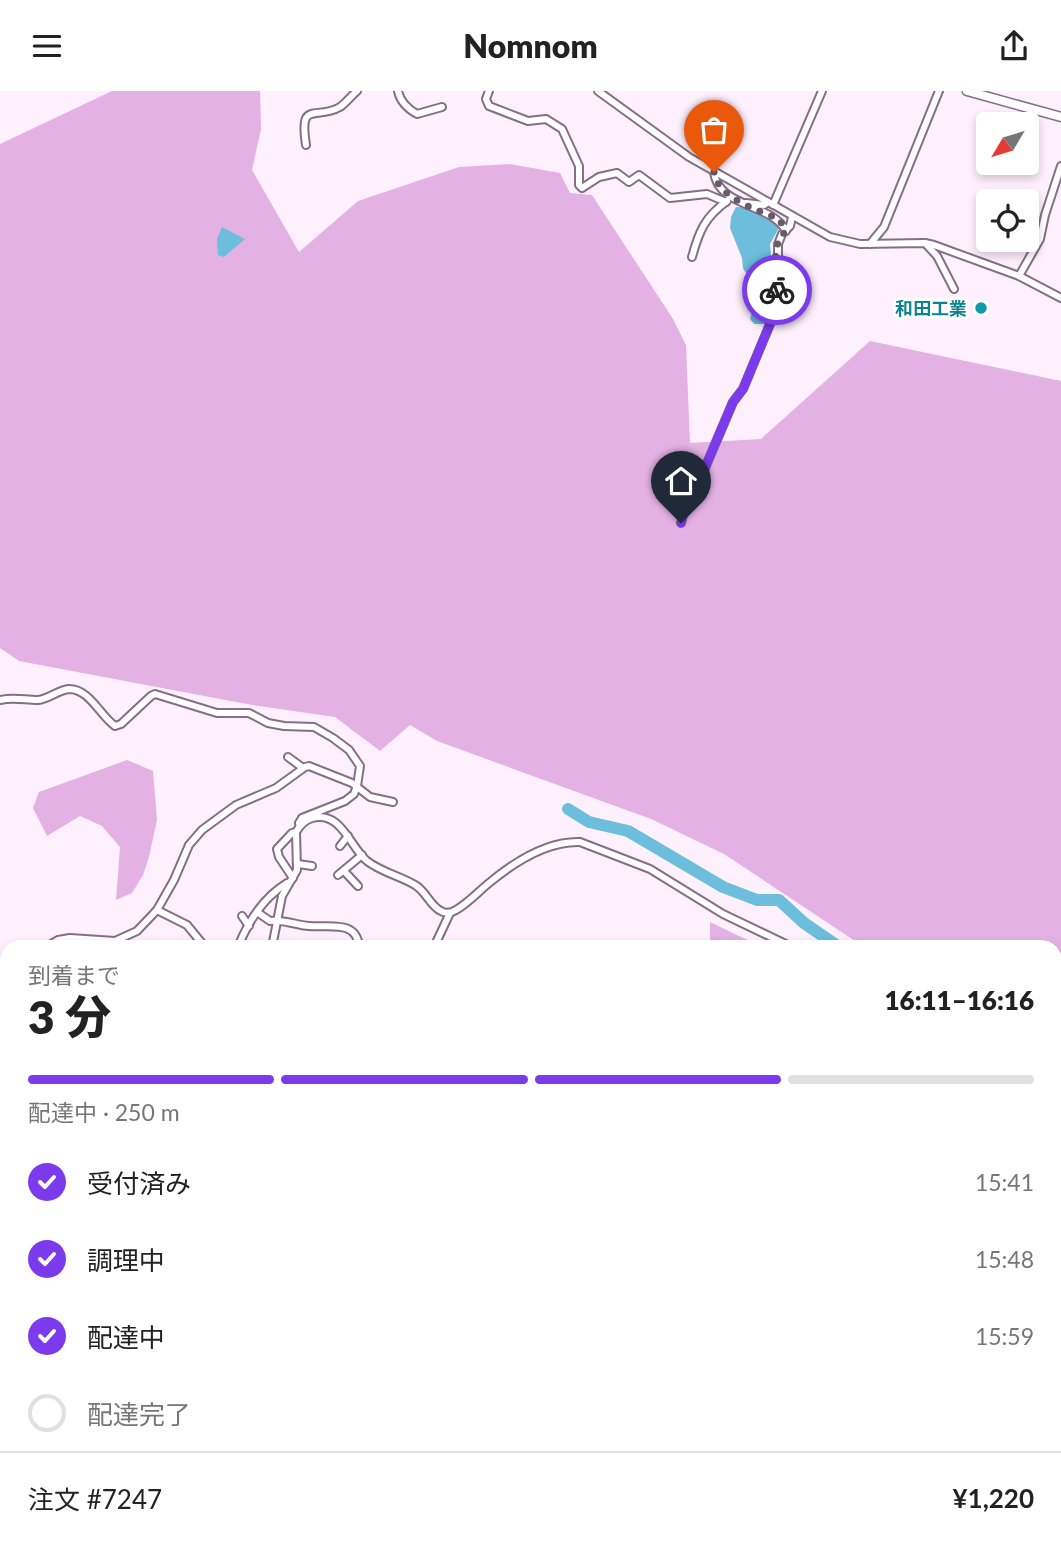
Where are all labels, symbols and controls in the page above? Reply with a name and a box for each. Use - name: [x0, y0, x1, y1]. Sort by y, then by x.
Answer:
- text: Nomnom: [463, 26, 598, 65]
- icon: menu: [28, 27, 66, 65]
- icon: share: [995, 27, 1033, 65]
- pin: [684, 100, 744, 172]
- icon: bag: [695, 111, 733, 149]
- north arrow: [976, 112, 1040, 175]
- map controls: [976, 112, 1039, 252]
- button: locate: [976, 189, 1039, 252]
- courier: [742, 255, 812, 325]
- icon: bike: [758, 271, 796, 309]
- place label: 和田工業: [895, 297, 967, 319]
- marker: 和田工業: [973, 300, 989, 316]
- pin: [651, 451, 711, 523]
- icon: home: [662, 462, 700, 500]
- text: 到着まで: [28, 961, 120, 989]
- text: 16:11–16:16: [884, 984, 1034, 1016]
- text: 3 分: [28, 989, 111, 1044]
- text: 配達中 · 250 m: [28, 1098, 180, 1126]
- icon: check: [28, 1163, 66, 1201]
- text: 受付済み: [87, 1167, 191, 1199]
- text: 15:41: [975, 1168, 1034, 1196]
- icon: check: [28, 1240, 66, 1278]
- text: 調理中: [87, 1244, 165, 1276]
- text: 15:48: [975, 1245, 1034, 1273]
- icon: check: [28, 1317, 66, 1355]
- text: 配達中: [87, 1321, 165, 1353]
- text: 15:59: [975, 1322, 1034, 1350]
- text: 配達完了: [87, 1398, 191, 1430]
- text: ¥1,220: [953, 1482, 1034, 1514]
- text: 注文 #7247: [28, 1483, 162, 1515]

